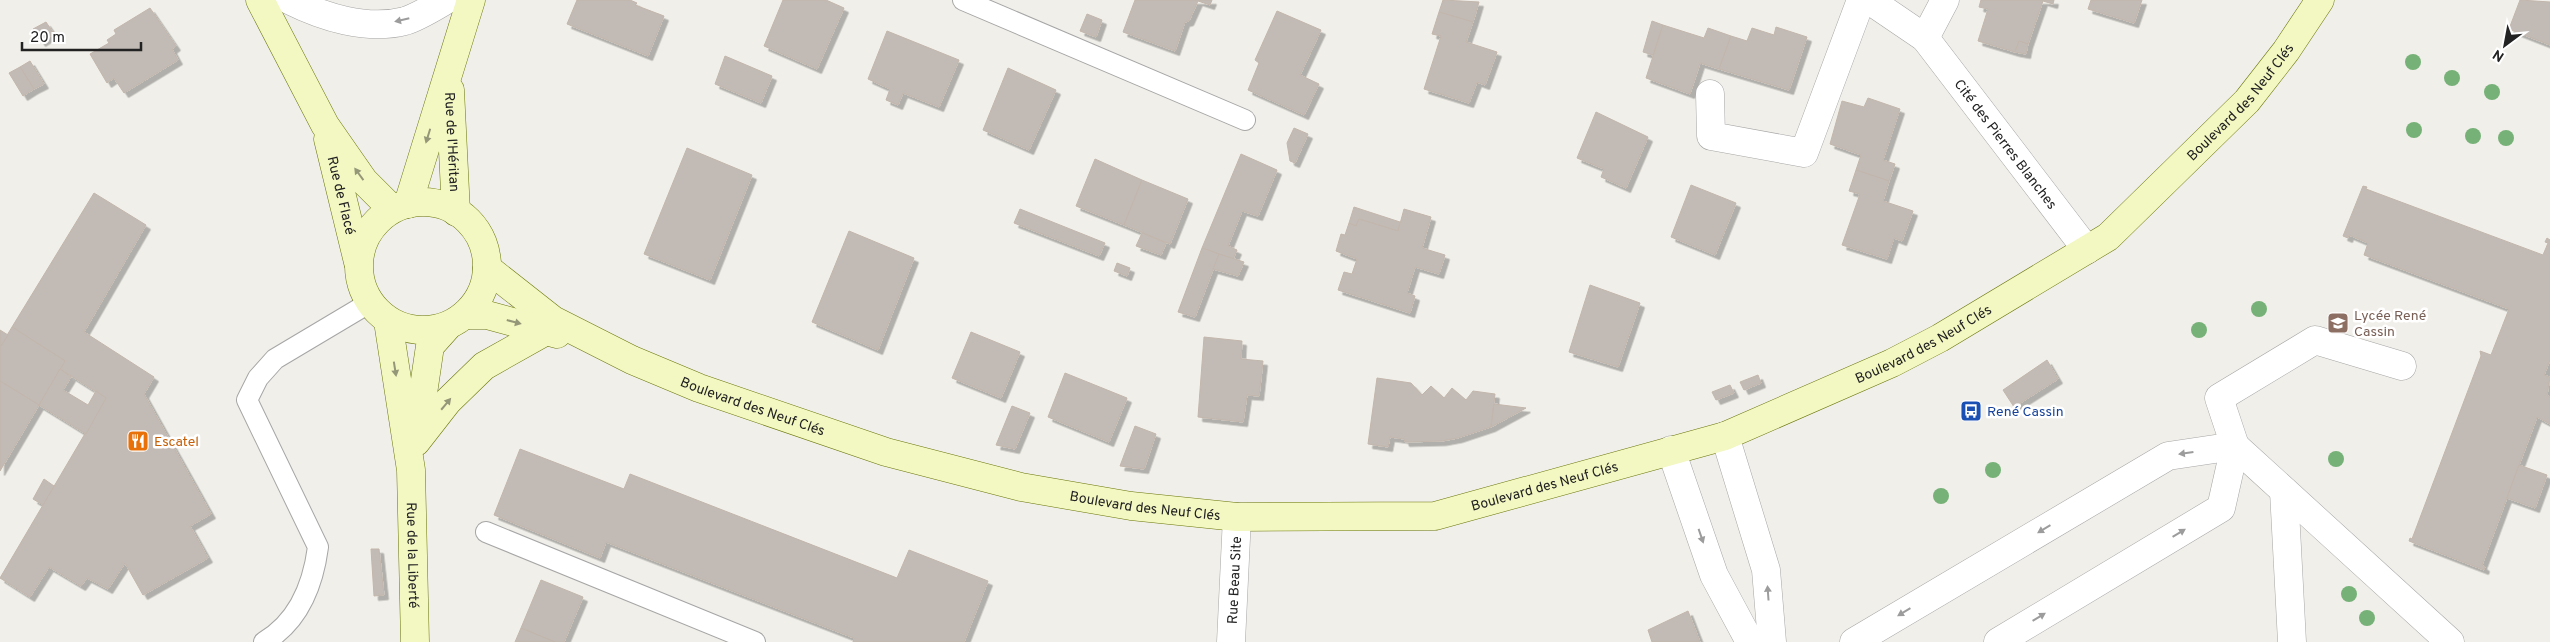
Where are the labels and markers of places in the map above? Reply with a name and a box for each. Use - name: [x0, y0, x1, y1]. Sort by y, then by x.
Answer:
- place label: Lycée René Cassin: [2354, 308, 2426, 341]
- school or university icon: Lycée René Cassin: [2326, 311, 2350, 335]
- bus stop icon: René Cassin: [1959, 399, 1983, 423]
- place label: René Cassin: [1987, 404, 2064, 421]
- restaurant icon: Escatel: [126, 429, 150, 453]
- place label: Escatel: [154, 434, 199, 451]

